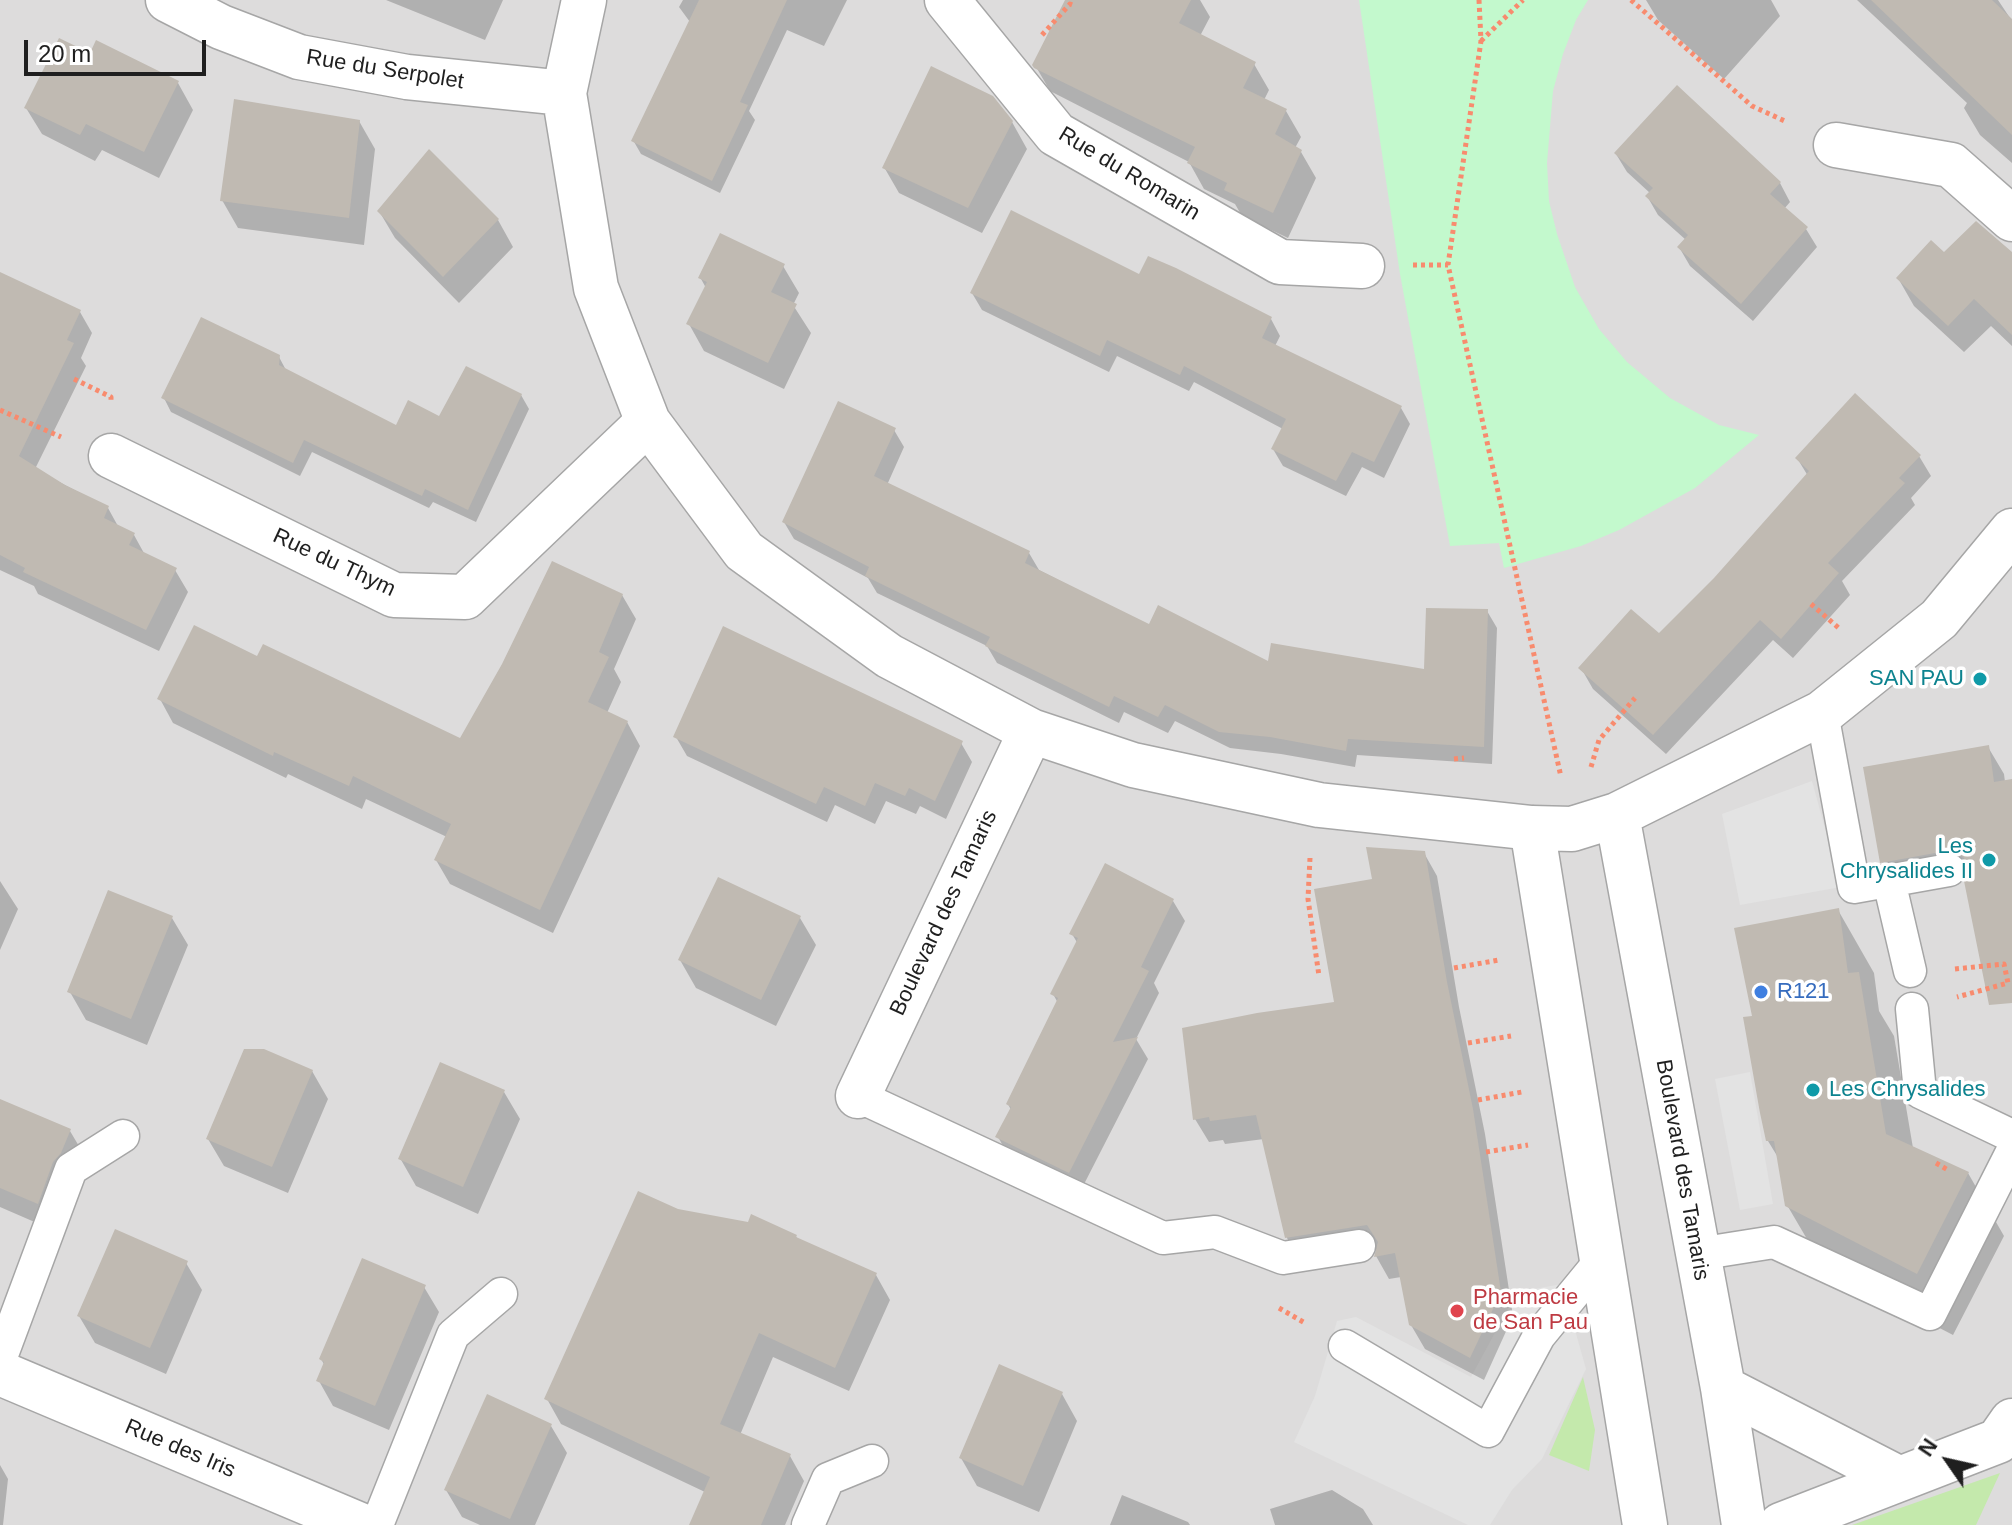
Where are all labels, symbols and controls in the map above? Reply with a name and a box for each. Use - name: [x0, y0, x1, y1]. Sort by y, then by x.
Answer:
- scale bar: [28, 24, 210, 74]
- text: 20 m: [38, 40, 91, 67]
- street label: Rue du Serpolet: [304, 45, 466, 95]
- street label: Rue du Romarin: [1054, 121, 1204, 227]
- street label: Rue du Thym: [269, 523, 399, 603]
- place label: SAN PAU: [1869, 666, 1964, 692]
- marker: SAN PAU: [1971, 670, 1989, 688]
- street label: Boulevard des Tamaris: [885, 806, 1003, 1020]
- place label: Les Chrysalides II: [1840, 834, 1973, 886]
- marker: Les Chrysalides II: [1980, 851, 1998, 869]
- place label: R121: [1777, 979, 1830, 1005]
- marker: R121: [1752, 983, 1770, 1001]
- street label: Boulevard des Tamaris: [1650, 1058, 1714, 1282]
- place label: Les Chrysalides: [1829, 1077, 1986, 1103]
- marker: Les Chrysalides: [1804, 1081, 1822, 1099]
- place label: Pharmacie de San Pau: [1473, 1285, 1588, 1336]
- marker: Pharmacie de San Pau: [1448, 1302, 1466, 1320]
- street label: Rue des Iris: [121, 1414, 239, 1484]
- north arrow: [1908, 1421, 1988, 1501]
- text: N: [1913, 1434, 1942, 1461]

